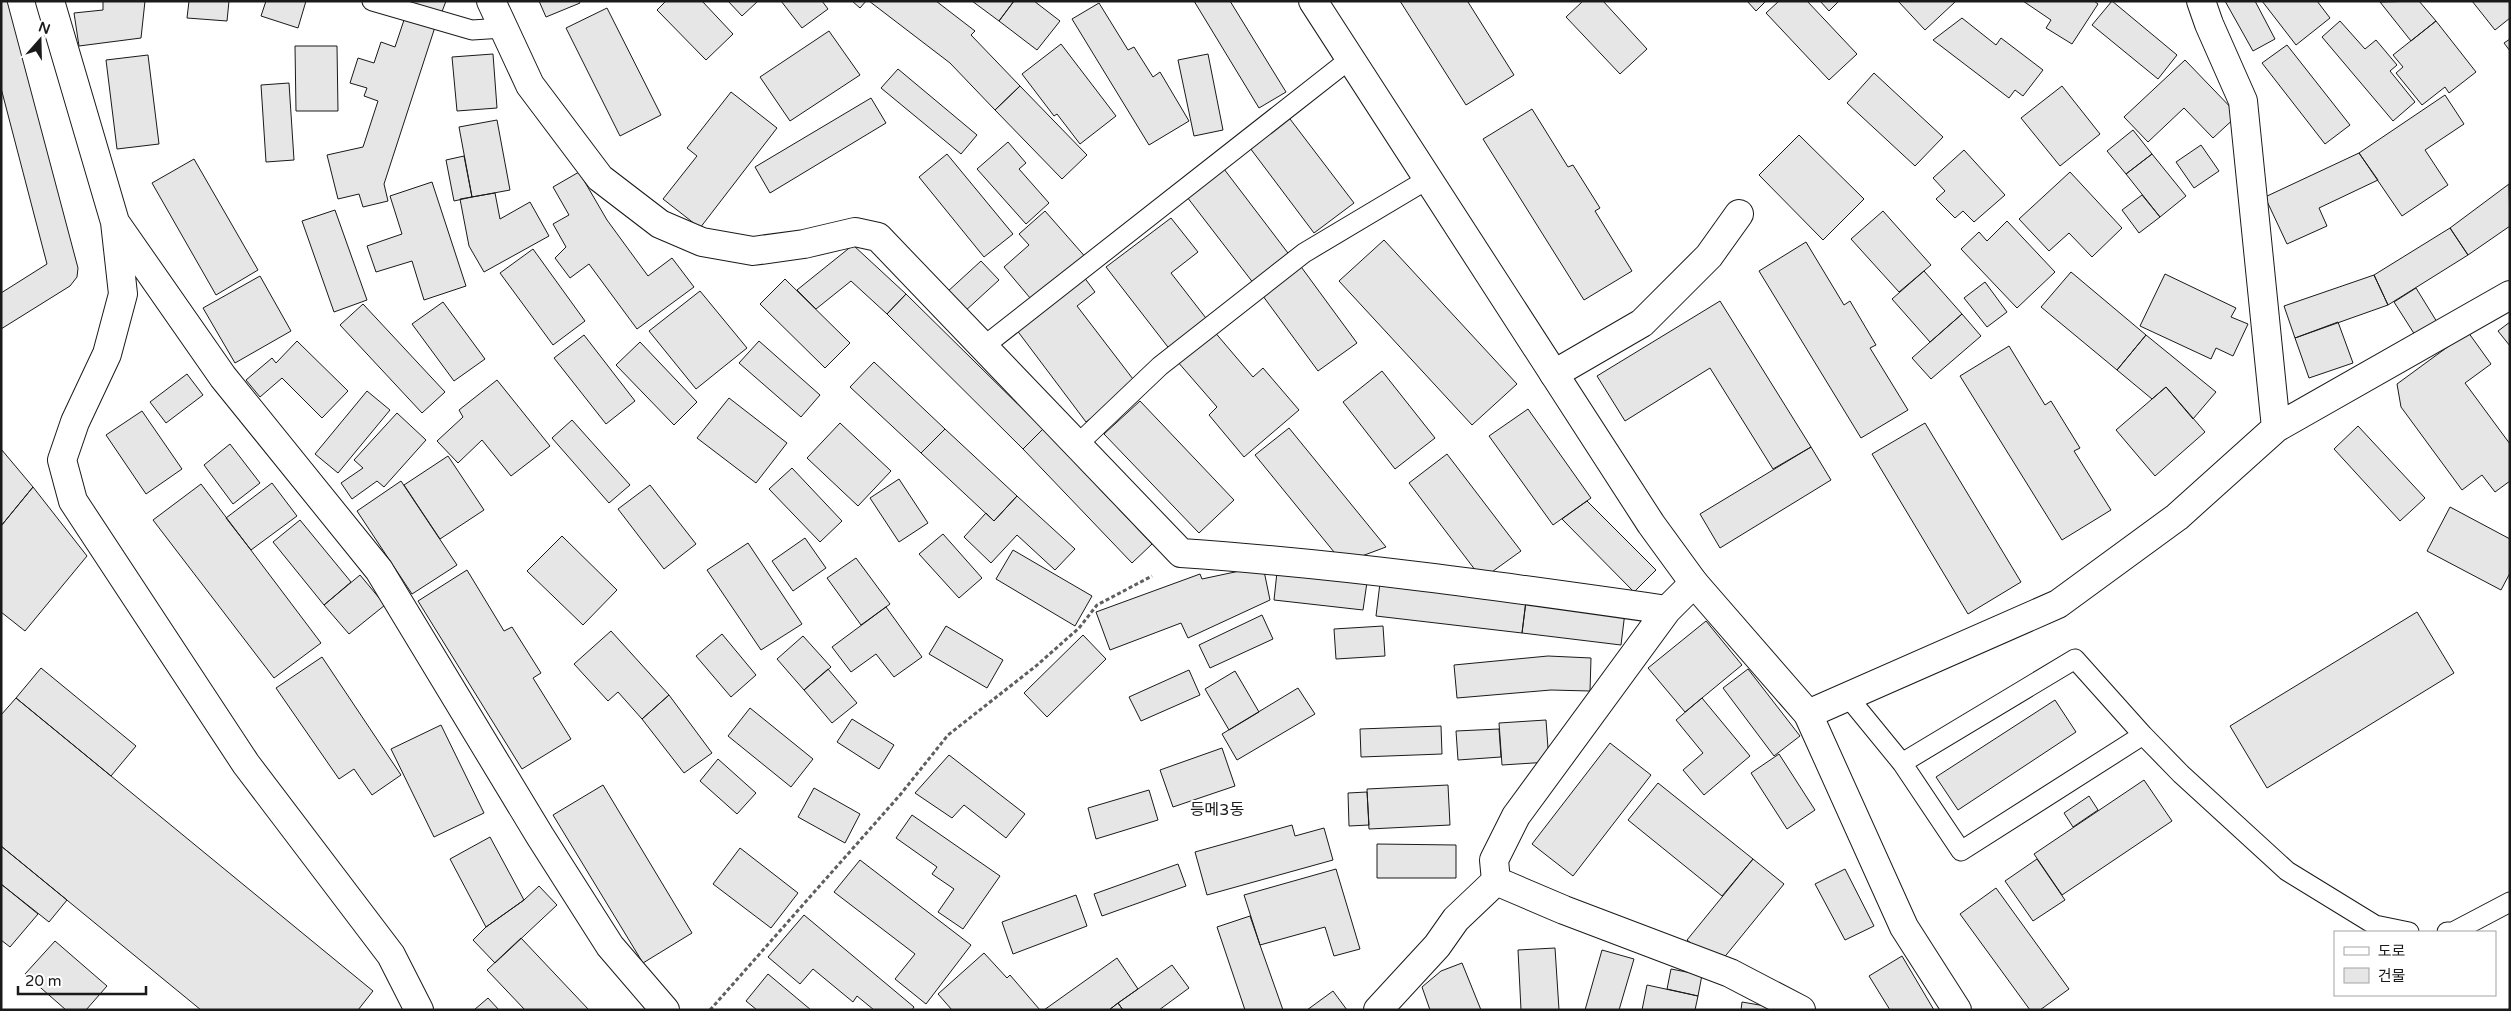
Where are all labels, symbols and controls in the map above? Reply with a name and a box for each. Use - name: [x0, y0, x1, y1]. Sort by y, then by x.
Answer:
- north arrow: [15, 15, 65, 65]
- text: N: [36, 18, 52, 38]
- district label: 등메3동: [1190, 800, 1244, 820]
- legend: [2334, 931, 2496, 996]
- text: 도로: [2378, 942, 2406, 960]
- scale bar: [18, 964, 145, 996]
- text: 건물: [2378, 967, 2406, 985]
- text: 20 m: [25, 972, 62, 990]

